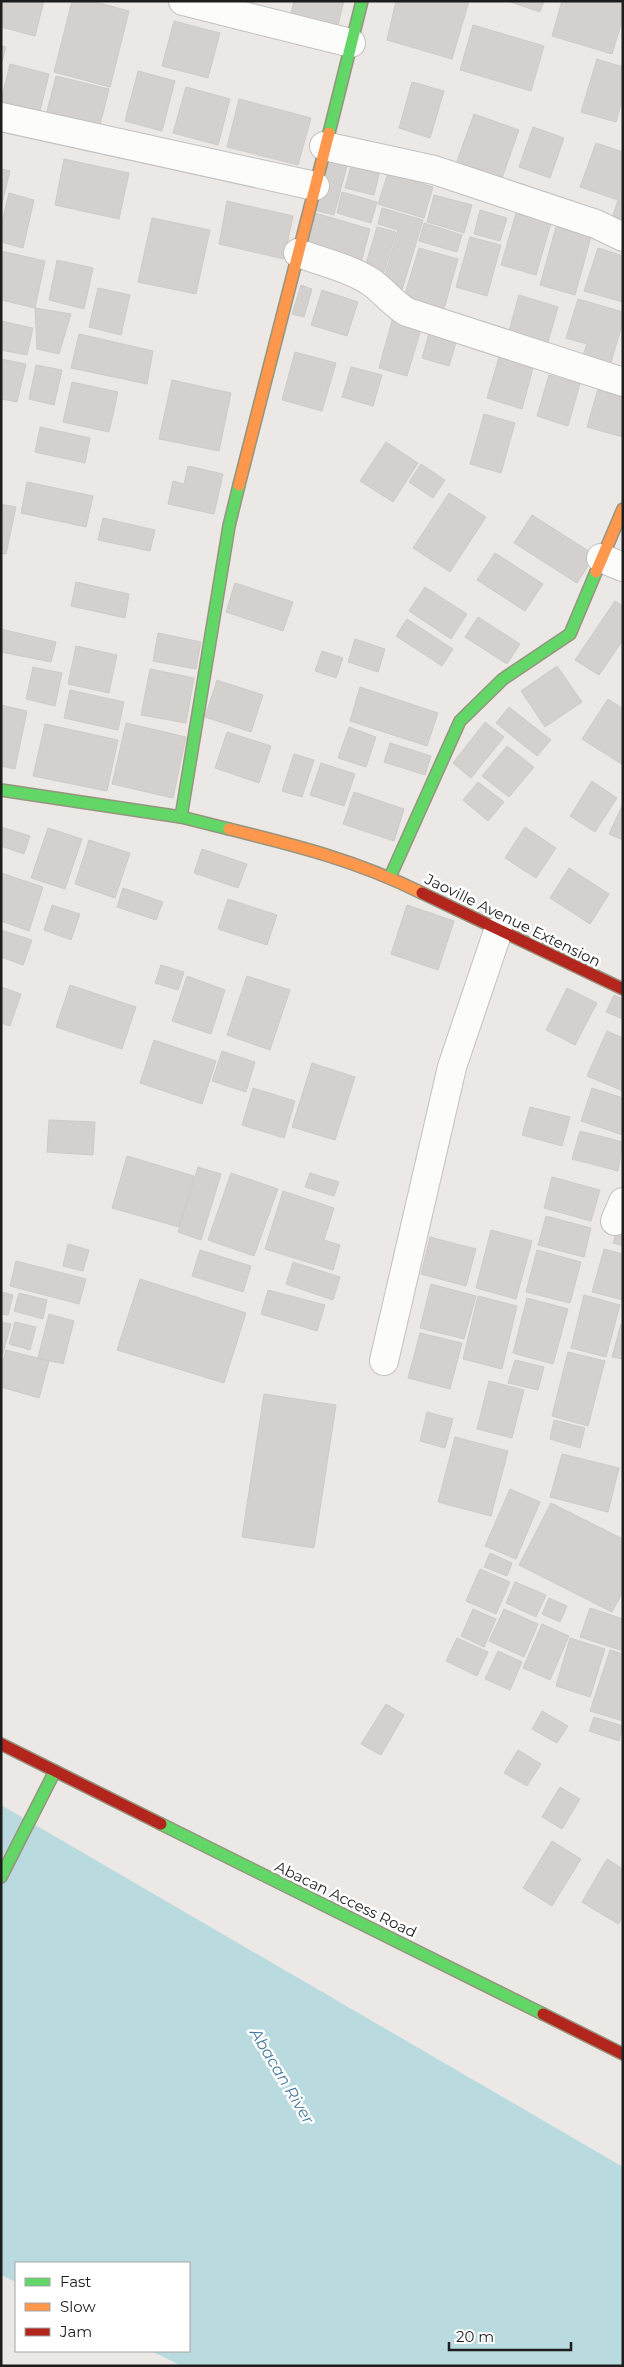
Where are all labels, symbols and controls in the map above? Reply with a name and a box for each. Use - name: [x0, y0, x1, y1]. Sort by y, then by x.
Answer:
- street label: Jaoville Avenue Extension: [421, 869, 604, 971]
- street label: Abacan Access Road: [272, 1856, 420, 1942]
- water label: Abacan River: [245, 2024, 318, 2128]
- legend: [15, 2262, 190, 2352]
- text: Fast: [60, 2272, 91, 2291]
- text: Slow: [60, 2297, 96, 2316]
- scale bar: [449, 2320, 572, 2352]
- text: Jam: [59, 2322, 92, 2341]
- text: 20 m: [456, 2327, 494, 2346]

